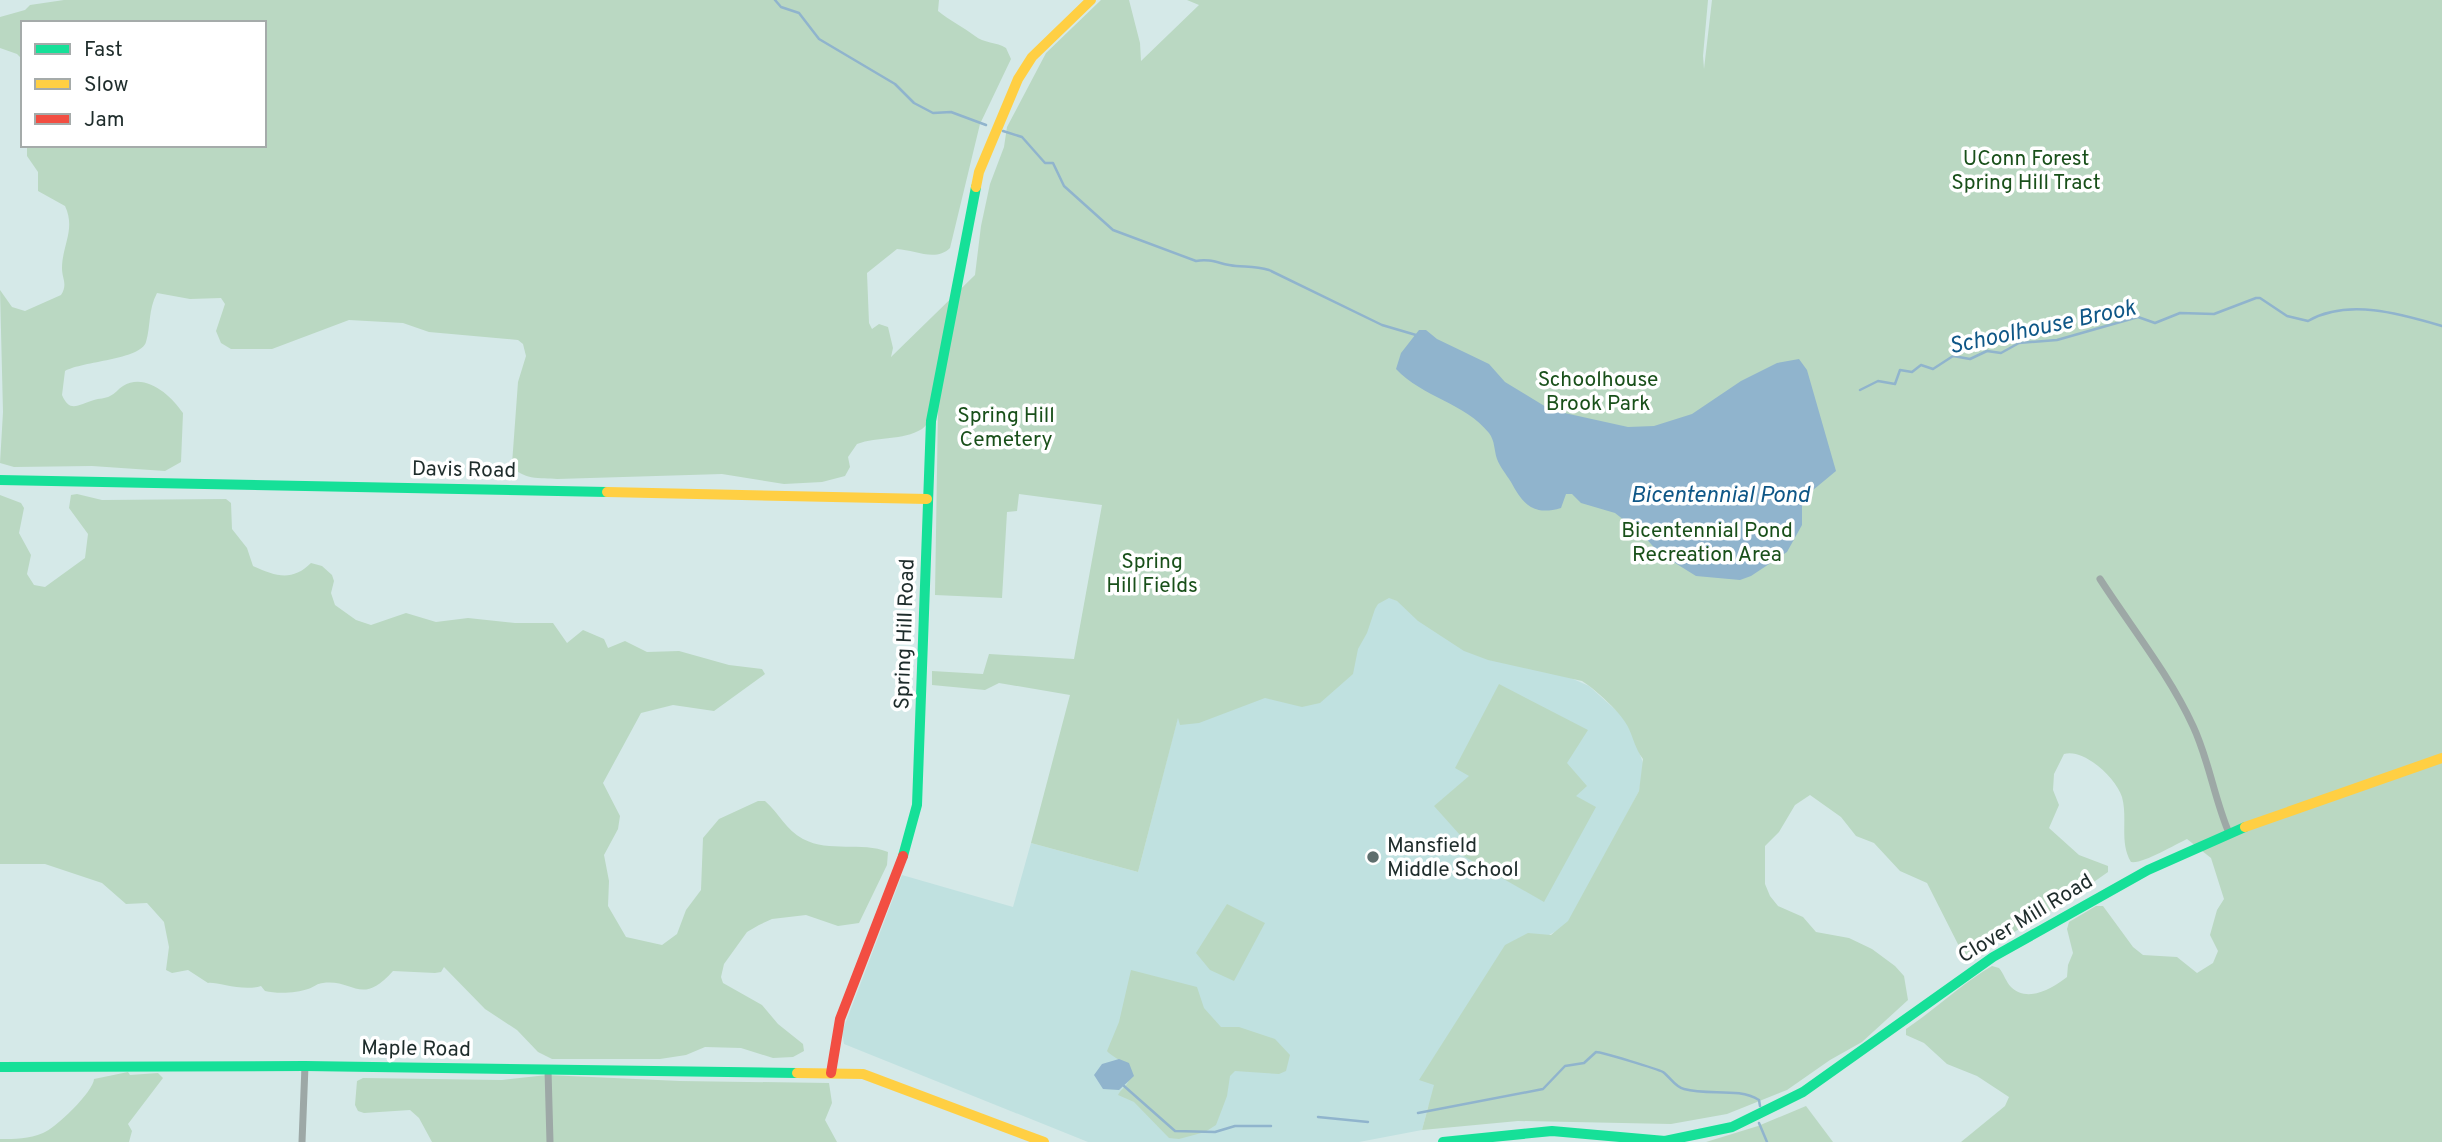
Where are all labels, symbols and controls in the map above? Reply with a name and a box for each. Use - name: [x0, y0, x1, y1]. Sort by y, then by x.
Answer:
- legend: [21, 21, 266, 147]
- text: Fast: [84, 37, 123, 64]
- text: Slow: [84, 72, 129, 99]
- text: Jam: [84, 107, 125, 134]
- park label: UConn Forest Spring Hill Tract: [1951, 146, 2101, 197]
- water label: Schoolhouse Brook: [1947, 294, 2139, 362]
- park label: Schoolhouse Brook Park: [1538, 367, 1658, 418]
- park label: Spring Hill Cemetery: [957, 403, 1055, 454]
- street label: Davis Road: [412, 456, 516, 485]
- water label: Bicentennial Pond: [1630, 482, 1811, 511]
- park label: Bicentennial Pond Recreation Area: [1621, 518, 1793, 569]
- park label: Spring Hill Fields: [1106, 549, 1198, 600]
- street label: Spring Hill Road: [889, 558, 922, 710]
- place label: Mansfield Middle School: [1387, 833, 1519, 884]
- marker: Mansfield Middle School: [1365, 849, 1381, 865]
- street label: Clover Mill Road: [1953, 868, 2098, 970]
- street label: Maple Road: [361, 1035, 471, 1064]

